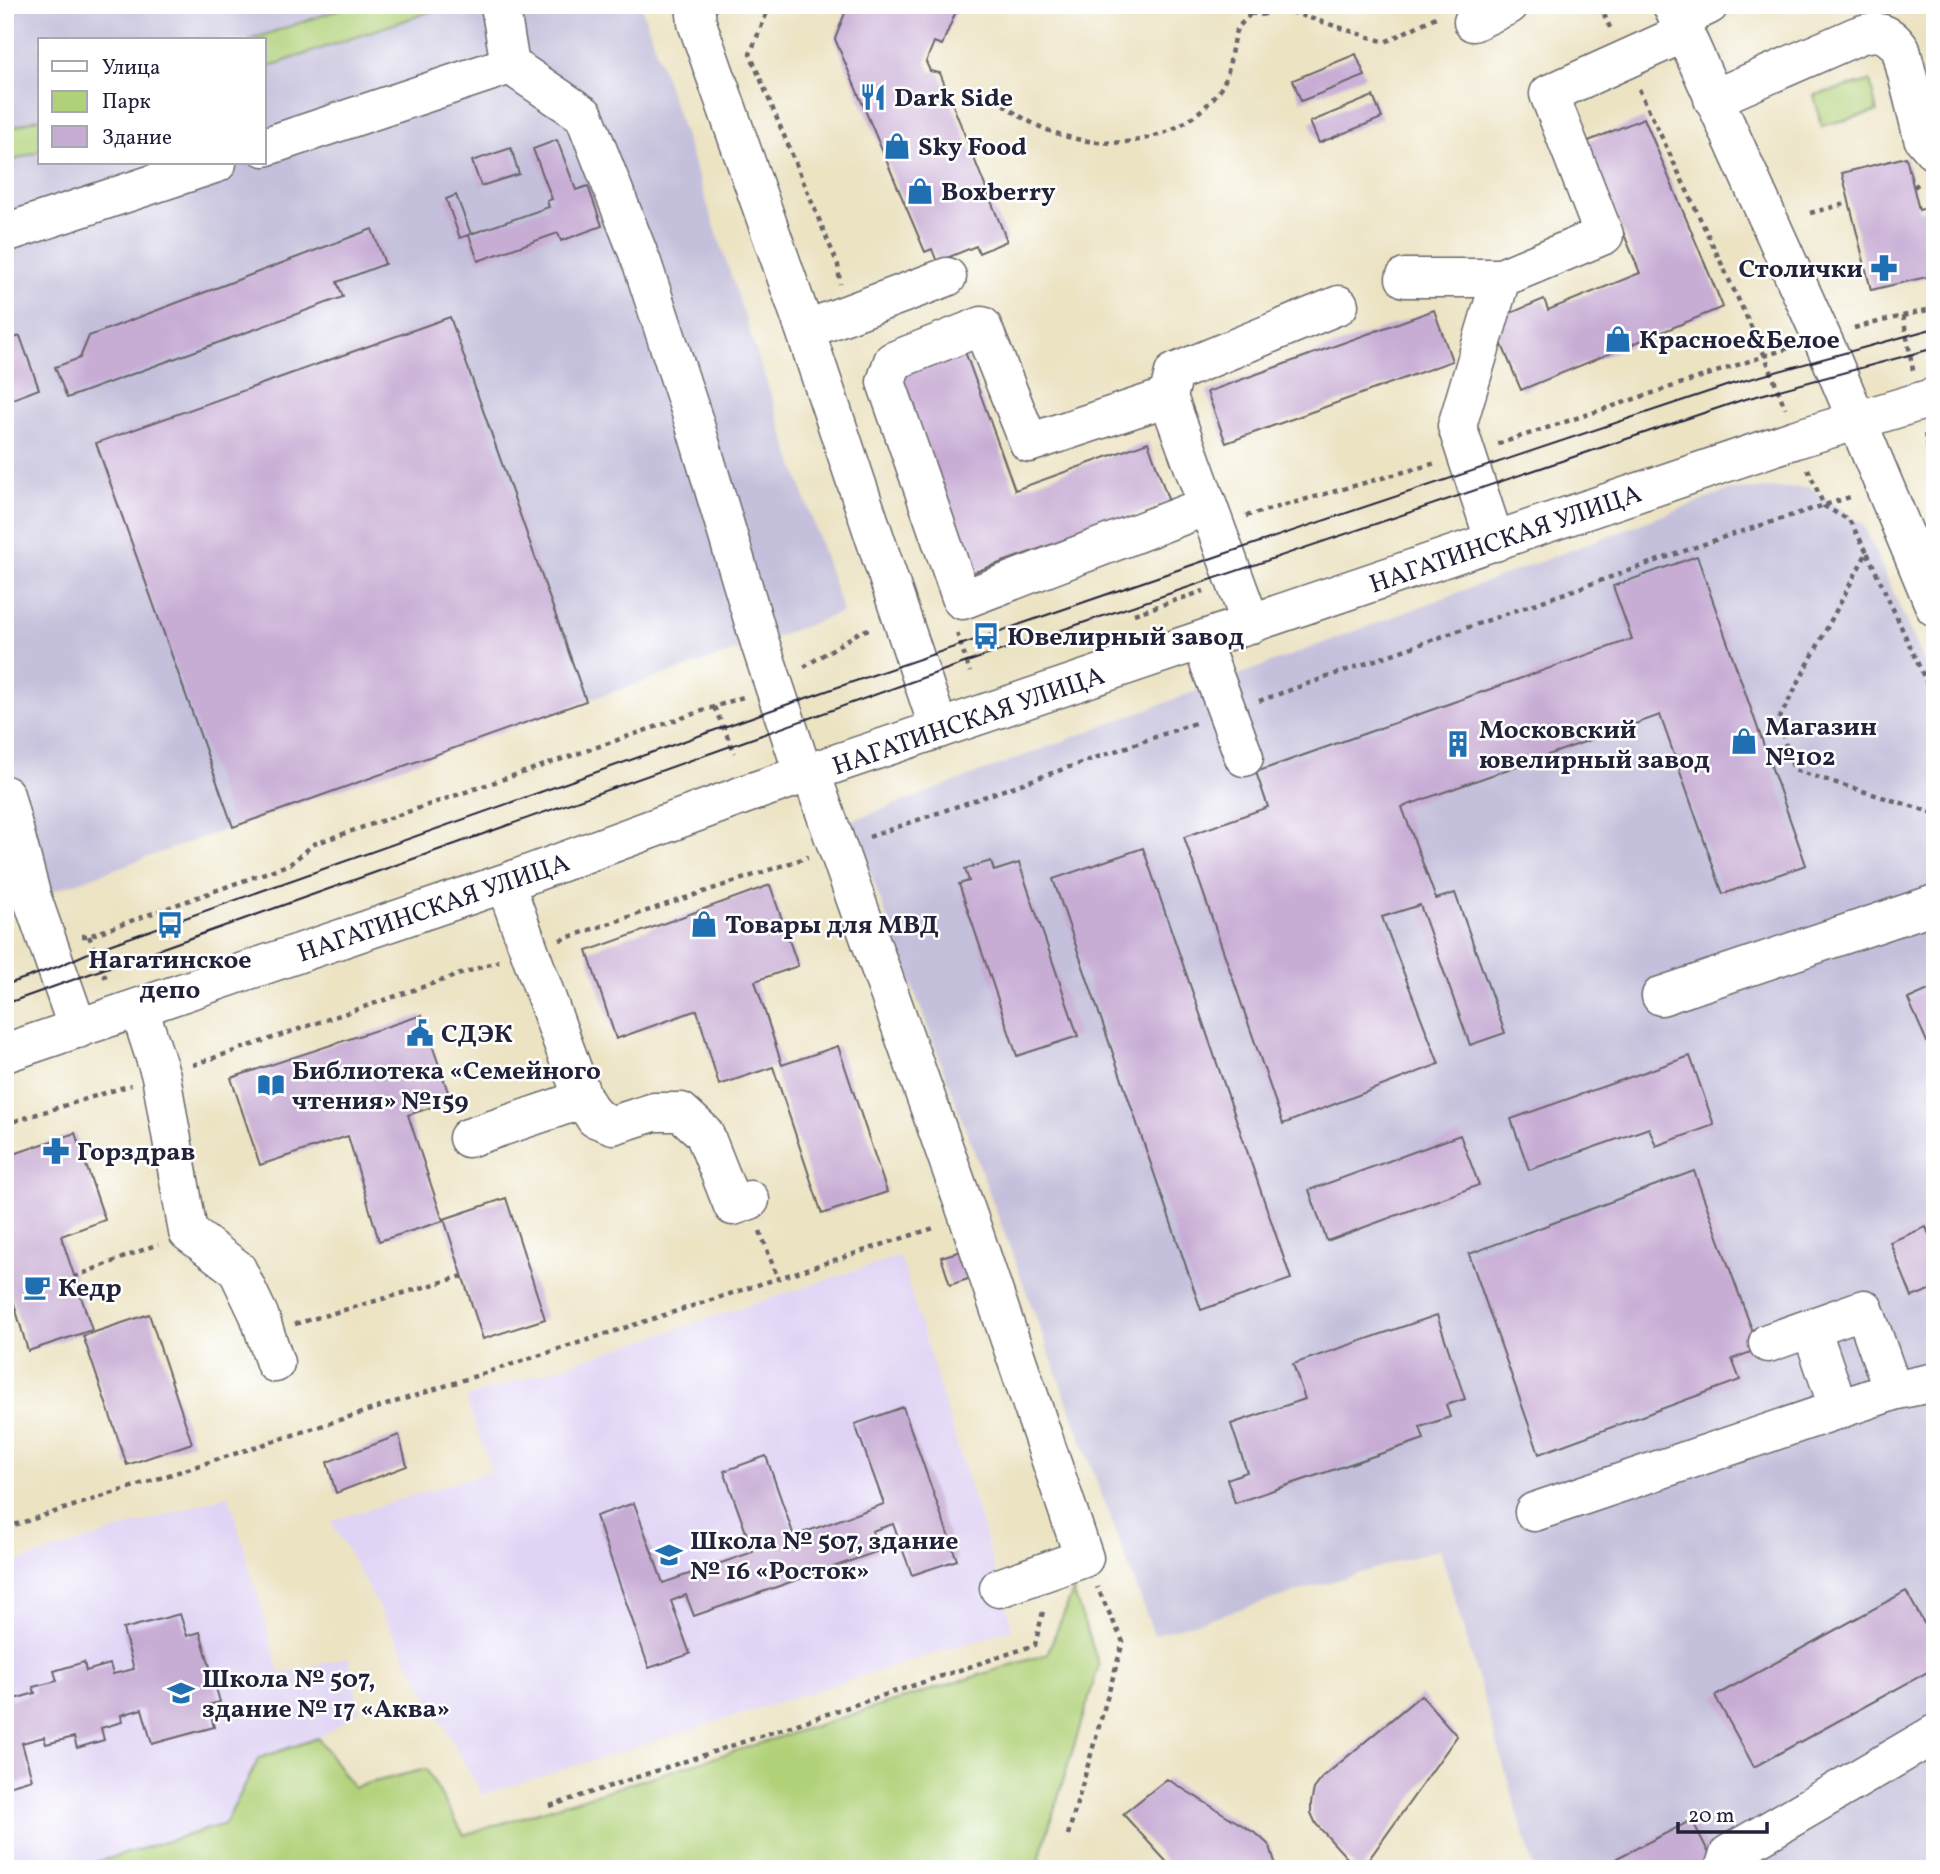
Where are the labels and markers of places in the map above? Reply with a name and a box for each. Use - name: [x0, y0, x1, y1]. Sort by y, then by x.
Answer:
- place label: Dark Side: [894, 81, 1013, 117]
- restaurant icon: Dark Side: [858, 82, 888, 112]
- place label: Sky Food: [918, 130, 1027, 166]
- shop icon: Sky Food: [882, 131, 912, 161]
- place label: Boxberry: [941, 175, 1056, 211]
- shop icon: Boxberry: [905, 176, 935, 206]
- place label: Столички: [1738, 252, 1863, 288]
- pharmacy icon: Столички: [1869, 253, 1899, 283]
- place label: Красное&Белое: [1639, 323, 1840, 359]
- shop icon: Красное&Белое: [1603, 324, 1633, 354]
- place label: Ювелирный завод: [1007, 620, 1244, 656]
- bus stop icon: Ювелирный завод: [971, 621, 1001, 651]
- place label: Магазин №102: [1765, 710, 1877, 776]
- place label: Московский ювелирный завод: [1479, 713, 1710, 779]
- shop icon: Магазин №102: [1729, 726, 1759, 756]
- building icon: Московский ювелирный завод: [1443, 729, 1473, 759]
- place label: Товары для МВД: [725, 908, 939, 944]
- shop icon: Товары для МВД: [689, 909, 719, 939]
- bus stop icon: Нагатинское депо: [155, 910, 185, 940]
- place label: Нагатинское депо: [88, 943, 252, 1009]
- place label: СДЭК: [441, 1017, 513, 1053]
- public building icon: СДЭК: [405, 1018, 435, 1048]
- place label: Библиотека «Семейного чтения» №159: [292, 1054, 601, 1120]
- library icon: Библиотека «Семейного чтения» №159: [256, 1070, 286, 1100]
- place label: Горздрав: [77, 1135, 195, 1171]
- pharmacy icon: Горздрав: [41, 1136, 71, 1166]
- place label: Кедр: [58, 1271, 122, 1307]
- cafe icon: Кедр: [22, 1272, 52, 1302]
- place label: Школа № 507, здание № 16 «Росток»: [690, 1524, 959, 1590]
- school or university icon: Школа № 507, здание № 16 «Росток»: [654, 1540, 684, 1570]
- place label: Школа № 507, здание № 17 «Аква»: [202, 1662, 450, 1728]
- school or university icon: Школа № 507, здание № 17 «Аква»: [166, 1678, 196, 1708]

